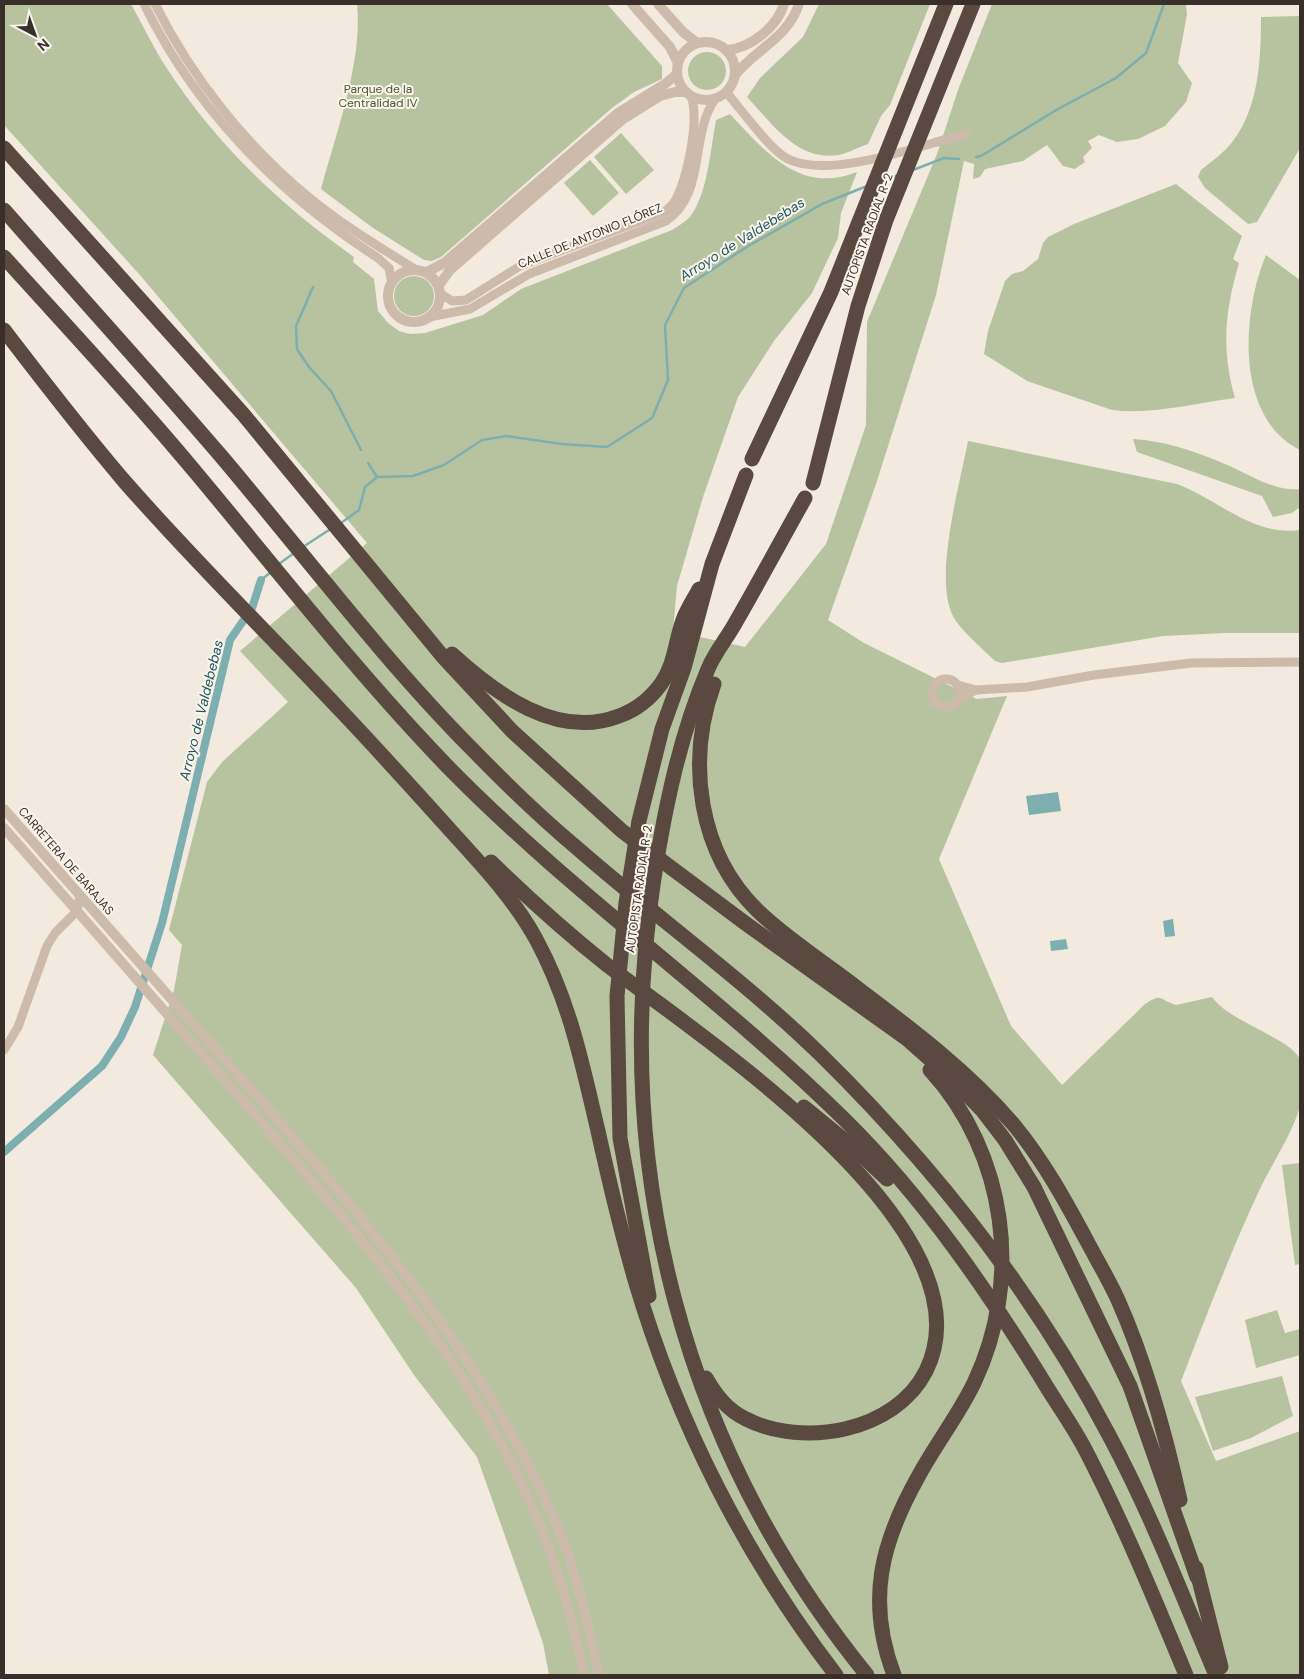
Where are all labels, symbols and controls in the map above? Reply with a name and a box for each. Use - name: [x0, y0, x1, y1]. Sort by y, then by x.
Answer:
- north arrow: [10, 10, 60, 60]
- text: N: [34, 35, 53, 55]
- park label: Parque de la Centralidad IV: [338, 81, 418, 111]
- street label: AUTOPISTA RADIAL R-2: [837, 171, 897, 297]
- water label: Arroyo de Valdebebas: [675, 193, 808, 285]
- street label: CALLE DE ANTONIO FLÓREZ: [515, 200, 665, 272]
- water label: Arroyo de Valdebebas: [175, 638, 227, 783]
- street label: CARRETERA DE BARAJAS: [15, 804, 117, 918]
- street label: AUTOPISTA RADIAL R-2: [622, 824, 656, 954]

